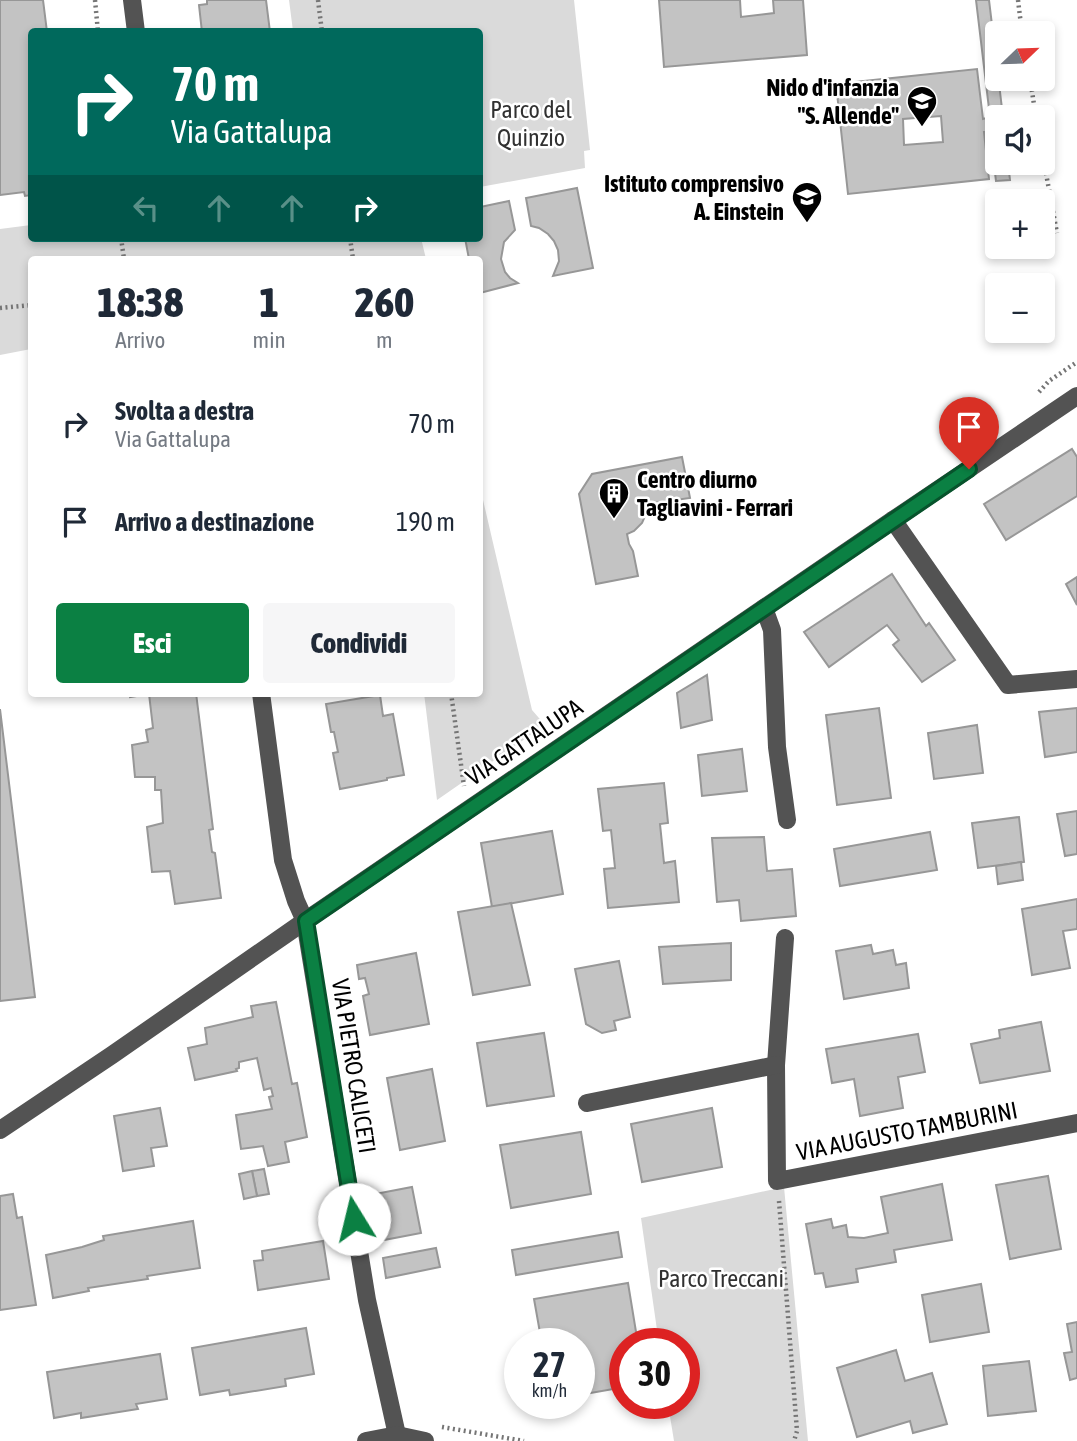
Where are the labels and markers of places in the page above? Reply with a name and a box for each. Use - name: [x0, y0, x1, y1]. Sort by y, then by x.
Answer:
- place label: Nido d'infanzia "S. Allende": [766, 74, 899, 129]
- school or university icon: Nido d'infanzia "S. Allende": [905, 84, 939, 128]
- place label: Istituto comprensivo A. Einstein: [604, 170, 784, 225]
- school or university icon: Istituto comprensivo A. Einstein: [790, 180, 824, 224]
- pin: [939, 397, 999, 469]
- place label: Centro diurno Tagliavini - Ferrari: [637, 466, 793, 521]
- building icon: Centro diurno Tagliavini - Ferrari: [597, 476, 631, 520]

